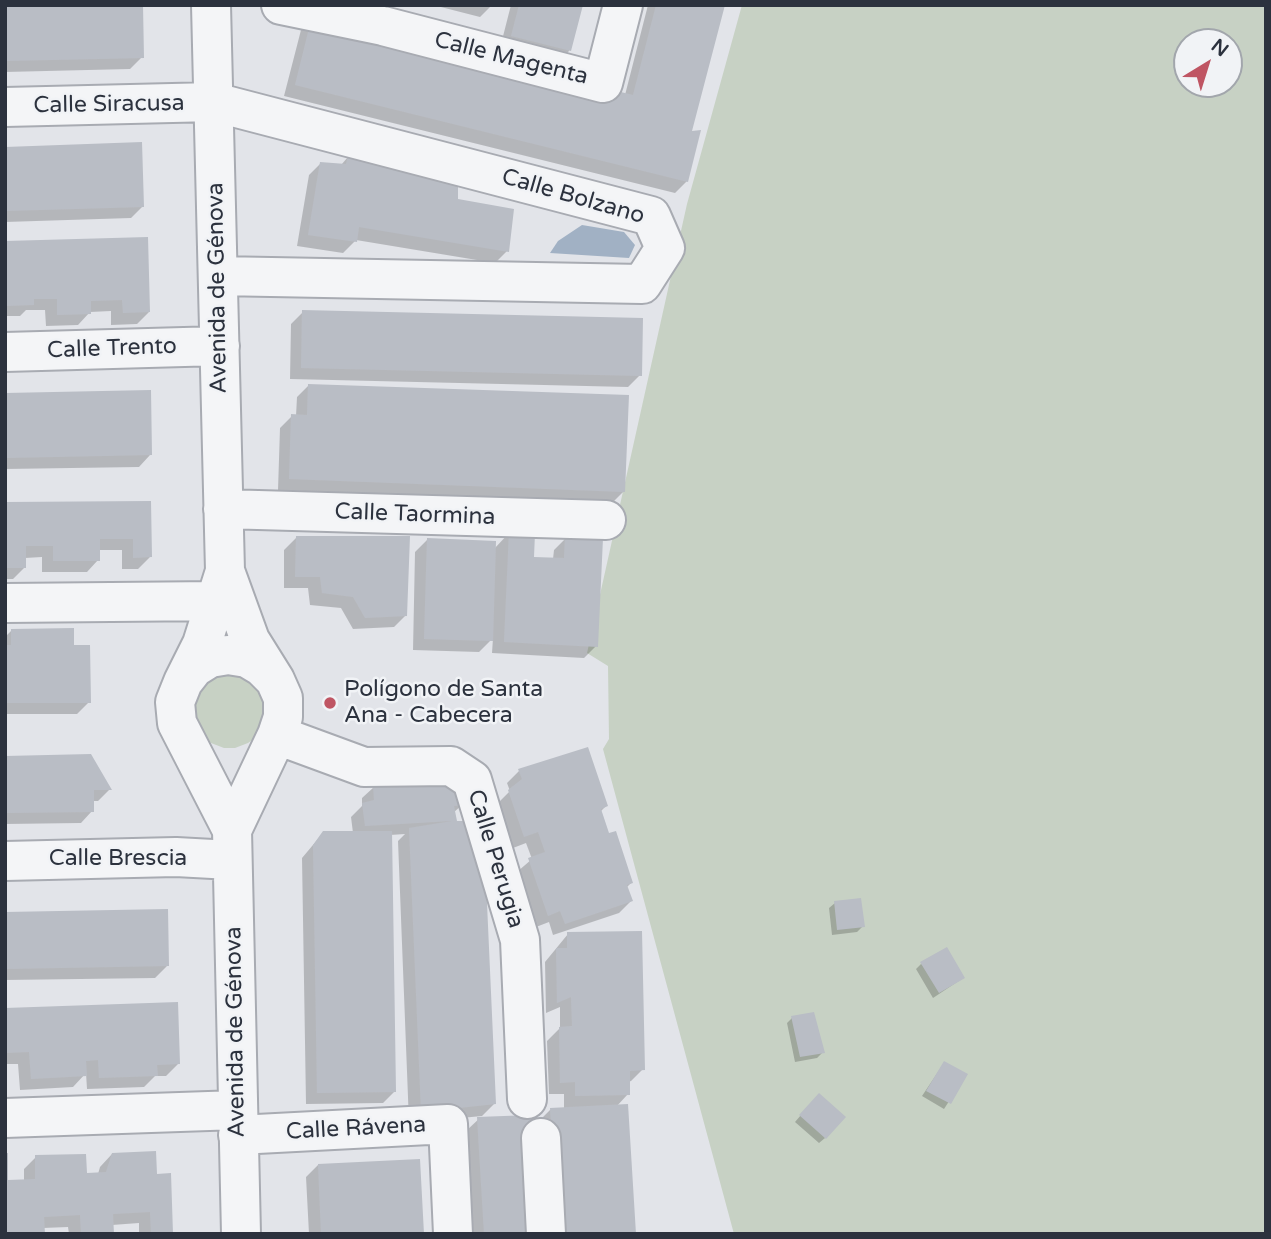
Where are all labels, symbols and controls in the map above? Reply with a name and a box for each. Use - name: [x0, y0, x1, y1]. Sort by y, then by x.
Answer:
- street label: Calle Magenta: [431, 27, 591, 91]
- north arrow: [1173, 28, 1243, 98]
- text: N: [1207, 35, 1232, 61]
- street label: Calle Siracusa: [33, 90, 185, 120]
- street label: Calle Bolzano: [498, 163, 648, 231]
- street label: Avenida de Génova: [202, 182, 234, 394]
- street label: Calle Trento: [47, 333, 177, 365]
- street label: Calle Taormina: [334, 498, 496, 532]
- place label: Polígono de Santa Ana - Cabecera: [344, 676, 543, 730]
- marker: Polígono de Santa Ana - Cabecera: [322, 695, 338, 711]
- street label: Calle Perugia: [461, 786, 529, 932]
- street label: Calle Brescia: [49, 845, 187, 873]
- street label: Avenida de Génova: [220, 926, 252, 1138]
- street label: Calle Rávena: [285, 1112, 427, 1146]

